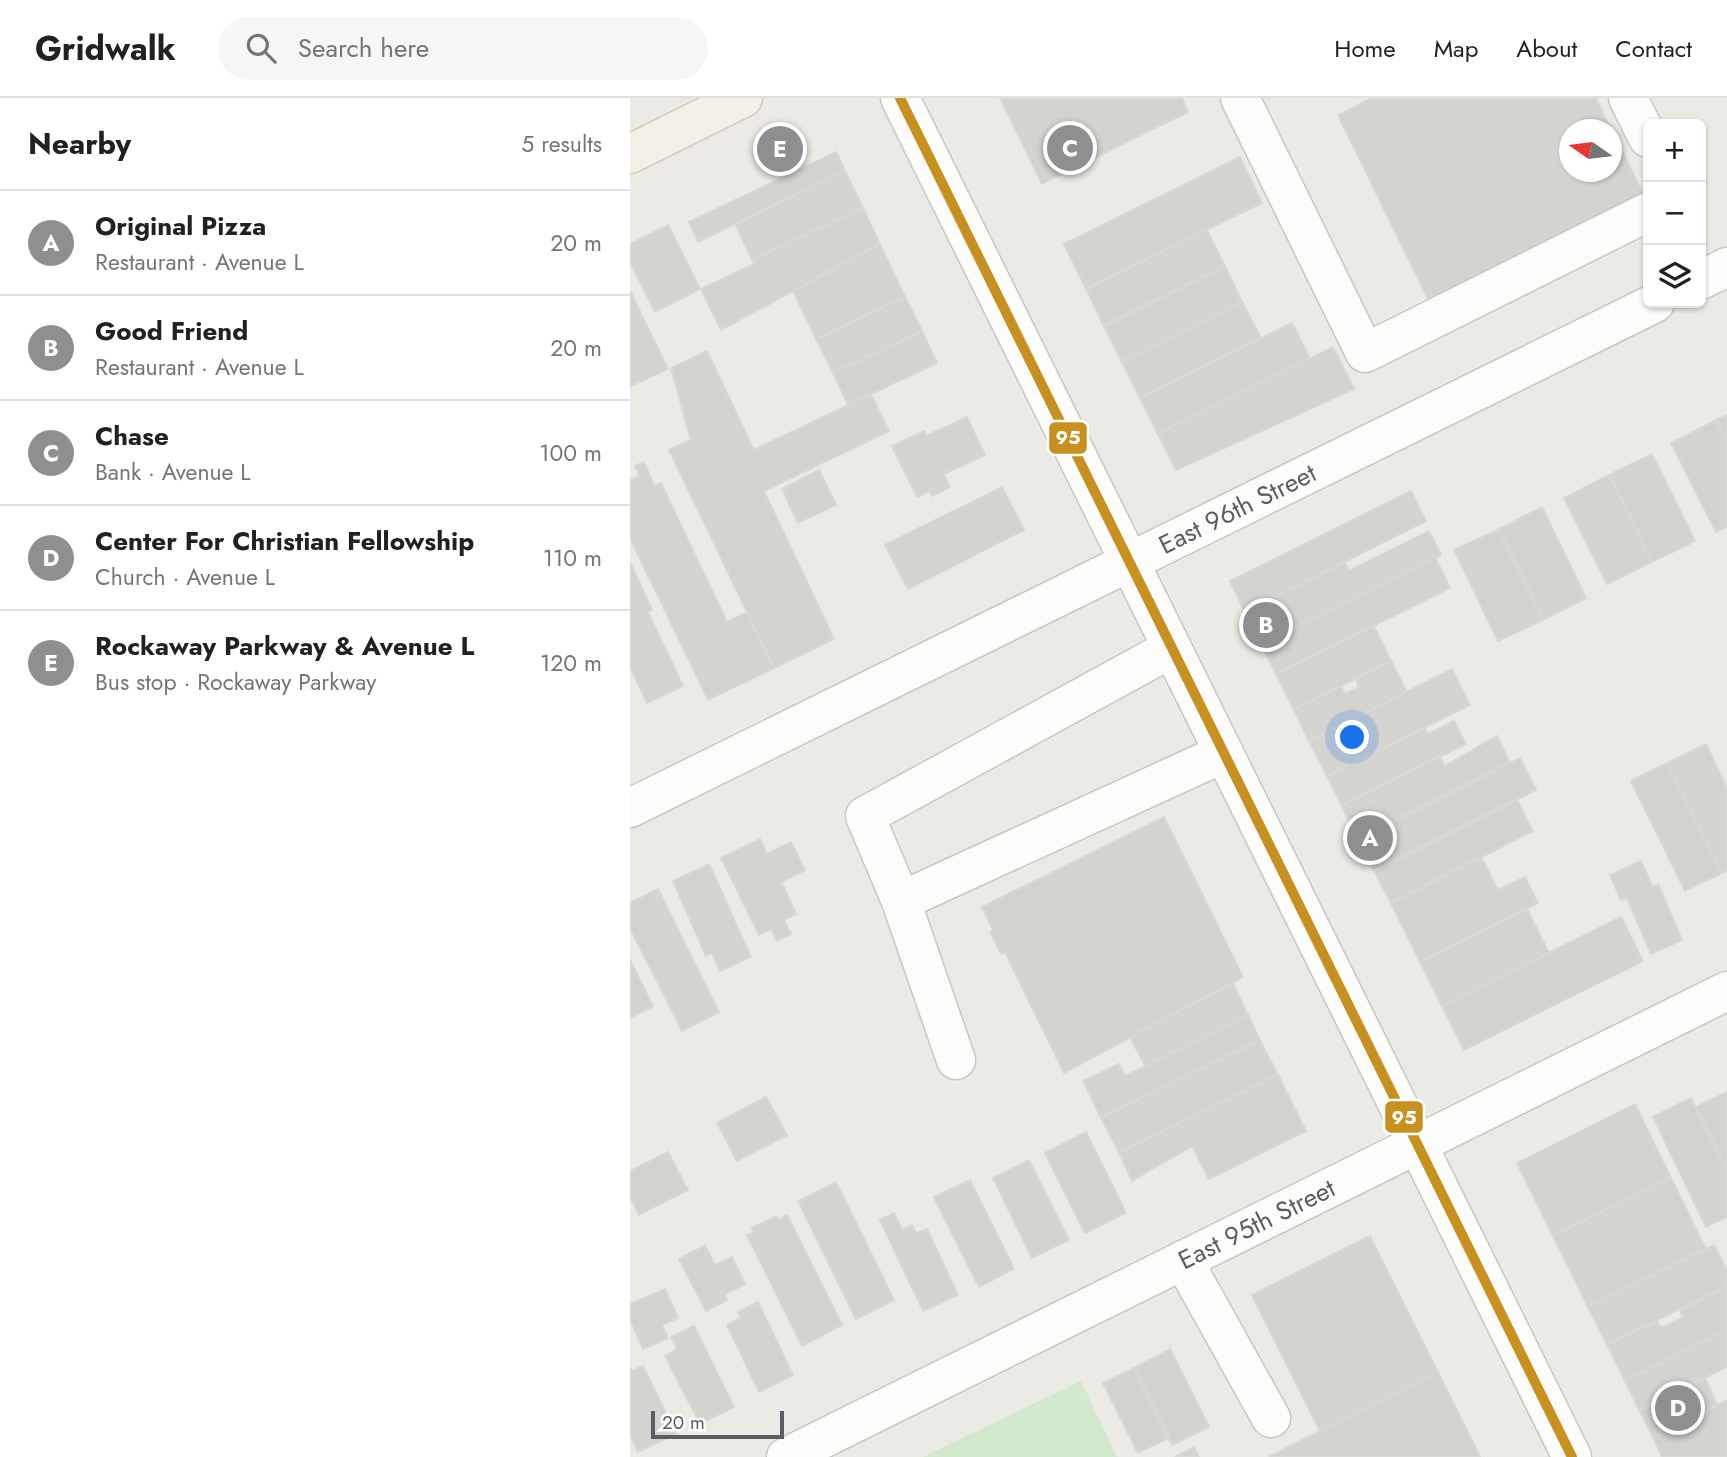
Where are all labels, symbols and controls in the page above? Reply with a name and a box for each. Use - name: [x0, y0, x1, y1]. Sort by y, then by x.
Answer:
- search box: [218, 17, 708, 80]
- text: Gridwalk: [35, 25, 176, 72]
- icon: search: [242, 29, 280, 67]
- text: Search here: [298, 29, 429, 67]
- text: Home: [1334, 31, 1396, 66]
- text: Map: [1434, 31, 1478, 66]
- text: About: [1516, 31, 1577, 66]
- text: Contact: [1615, 31, 1692, 66]
- north arrow: [1559, 119, 1622, 182]
- map controls: [1643, 119, 1706, 308]
- button: +: [1643, 119, 1706, 182]
- text: Nearby: [28, 122, 131, 165]
- pin: C: [1047, 122, 1093, 174]
- pin: E: [757, 123, 803, 175]
- text: 5 results: [521, 127, 602, 161]
- button: −: [1643, 182, 1706, 245]
- text: Original Pizza: [95, 207, 266, 245]
- text: A: [43, 226, 59, 260]
- text: 20 m: [550, 226, 602, 260]
- text: Restaurant · Avenue L: [95, 245, 304, 279]
- button: layers: [1643, 245, 1706, 308]
- text: Good Friend: [95, 312, 248, 350]
- text: B: [43, 331, 59, 365]
- text: 20 m: [550, 331, 602, 365]
- text: Restaurant · Avenue L: [95, 350, 304, 384]
- text: Chase: [95, 417, 169, 455]
- line badge: 95: [1048, 421, 1088, 455]
- text: 95: [1056, 424, 1080, 451]
- text: C: [43, 436, 59, 470]
- text: 100 m: [539, 436, 602, 470]
- street label: East 96th Street: [1152, 454, 1323, 564]
- text: Bank · Avenue L: [95, 455, 251, 489]
- text: Center For Christian Fellowship: [95, 522, 474, 560]
- text: D: [43, 541, 59, 575]
- text: 110 m: [543, 541, 602, 575]
- text: Church · Avenue L: [95, 560, 275, 594]
- pin: B: [1243, 599, 1289, 651]
- text: Rockaway Parkway & Avenue L: [95, 627, 474, 665]
- text: E: [44, 646, 58, 680]
- text: 120 m: [540, 646, 602, 680]
- text: Bus stop · Rockaway Parkway: [95, 665, 376, 699]
- your location: [1335, 720, 1369, 754]
- pin: A: [1347, 812, 1393, 864]
- line badge: 95: [1384, 1100, 1424, 1134]
- text: 95: [1392, 1104, 1416, 1131]
- street label: East 95th Street: [1172, 1169, 1342, 1279]
- pin: D: [1655, 1382, 1701, 1434]
- scale bar: [651, 1408, 784, 1440]
- text: 20 m: [662, 1409, 705, 1436]

